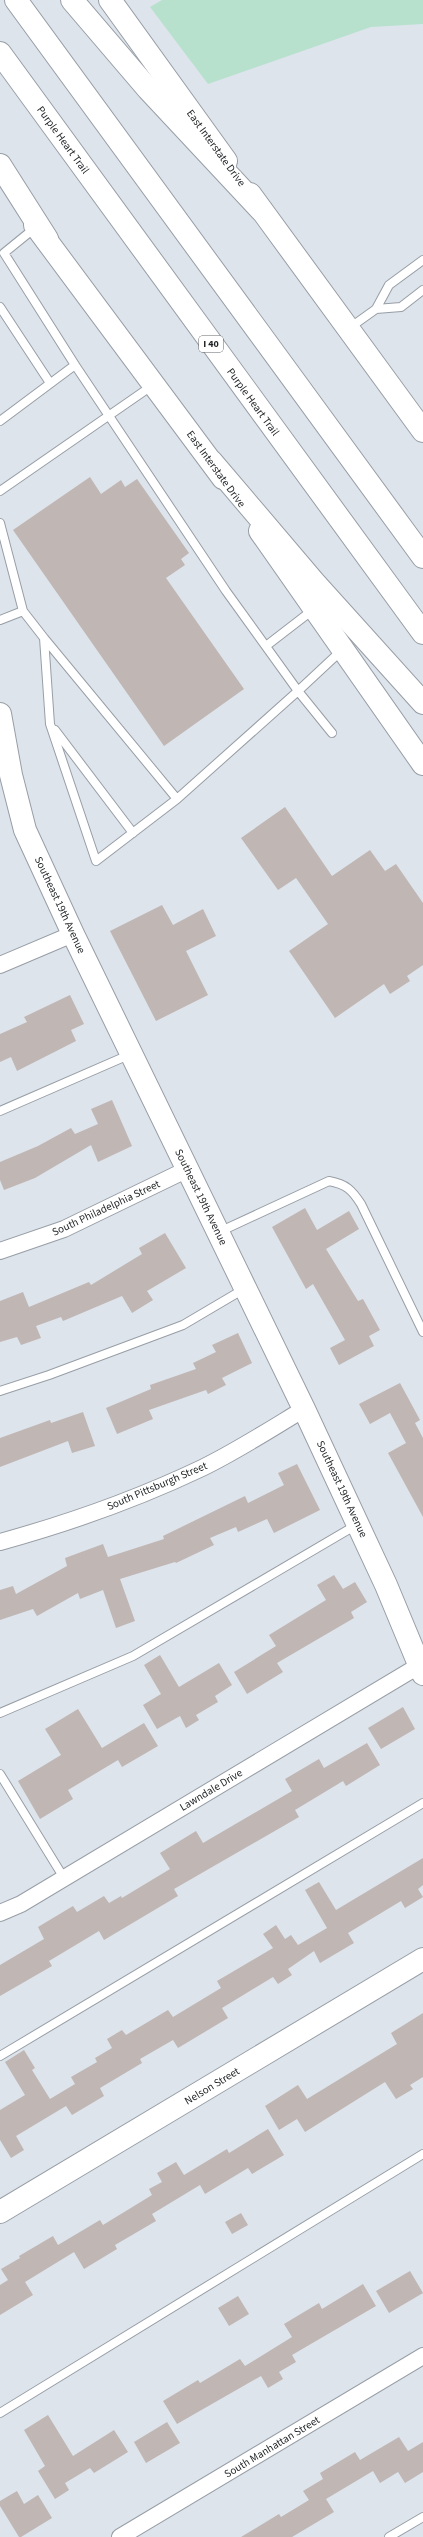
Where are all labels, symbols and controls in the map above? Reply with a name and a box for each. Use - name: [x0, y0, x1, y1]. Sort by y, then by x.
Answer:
- street label: Purple Heart Trail: [33, 103, 93, 177]
- street label: East Interstate Drive: [183, 106, 249, 190]
- road number: I 40: [199, 336, 223, 352]
- street label: Purple Heart Trail: [223, 365, 283, 439]
- street label: East Interstate Drive: [183, 427, 249, 511]
- street label: Southeast 19th Avenue: [31, 854, 89, 956]
- street label: Southeast 19th Avenue: [171, 1146, 231, 1248]
- street label: South Philadelphia Street: [50, 1176, 163, 1240]
- street label: Southeast 19th Avenue: [313, 1438, 371, 1540]
- street label: South Pittsburgh Street: [105, 1458, 210, 1514]
- street label: Lawndale Drive: [177, 1765, 246, 1815]
- street label: Nelson Street: [182, 2064, 243, 2108]
- street label: South Manhattan Street: [221, 2412, 323, 2481]

